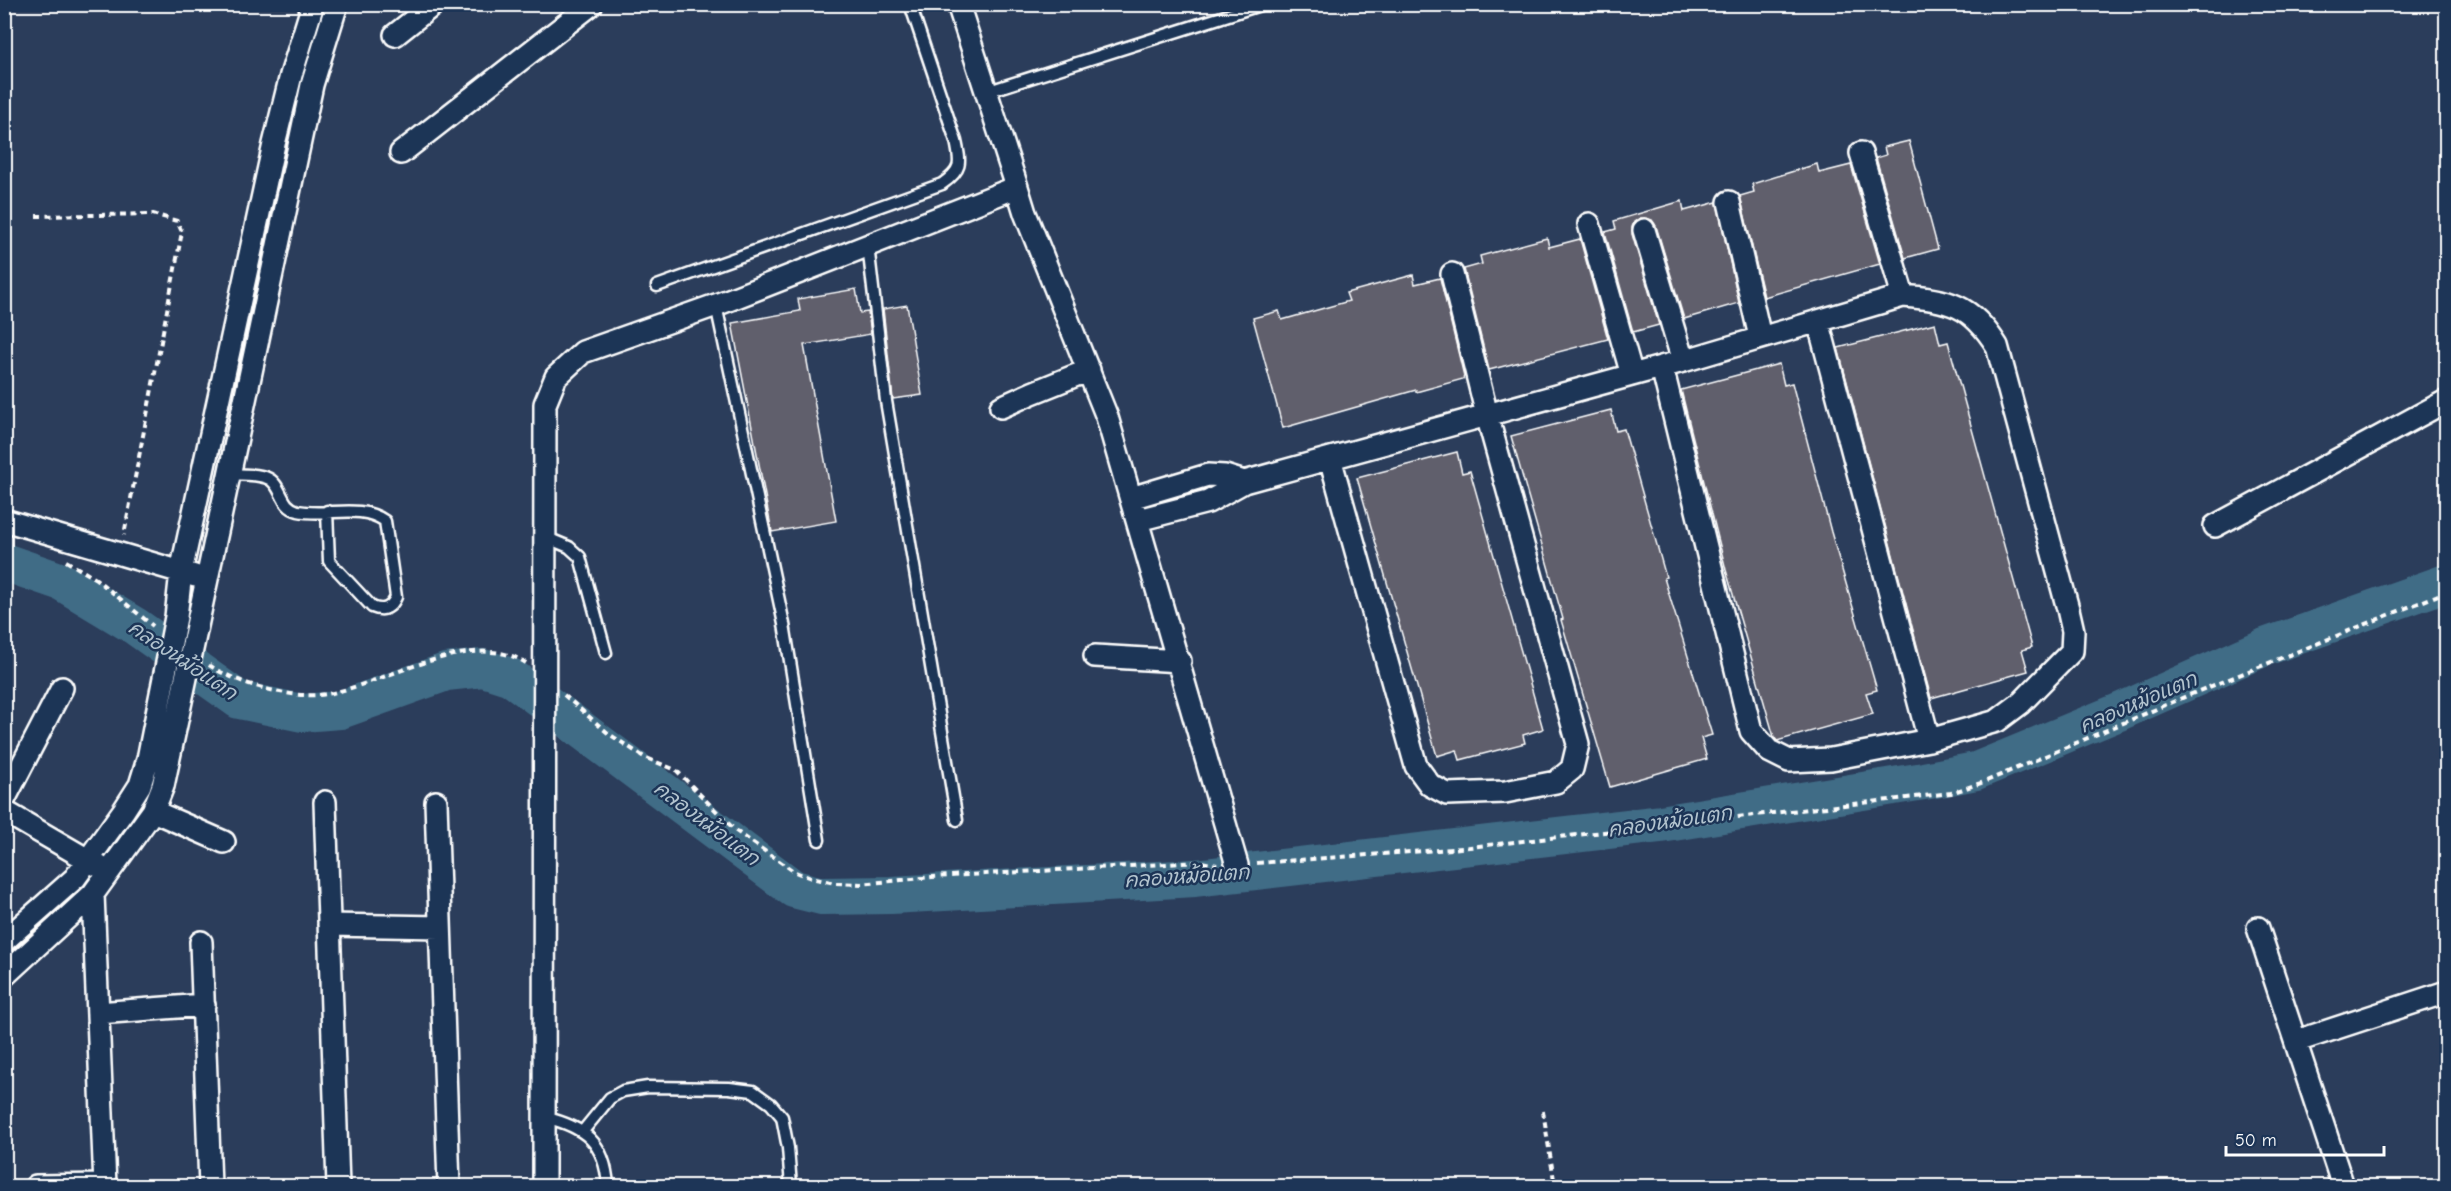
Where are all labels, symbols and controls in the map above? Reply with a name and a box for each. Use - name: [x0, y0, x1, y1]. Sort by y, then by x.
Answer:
- water label: คลองหม้อแตก: [124, 615, 242, 706]
- water label: คลองหม้อแตก: [2076, 666, 2201, 737]
- water label: คลองหม้อแตก: [650, 776, 765, 871]
- water label: คลองหม้อแตก: [1606, 800, 1735, 842]
- water label: คลองหม้อแตก: [1124, 860, 1251, 892]
- scale bar: [2226, 1119, 2384, 1157]
- text: 50 m: [2235, 1130, 2277, 1151]

